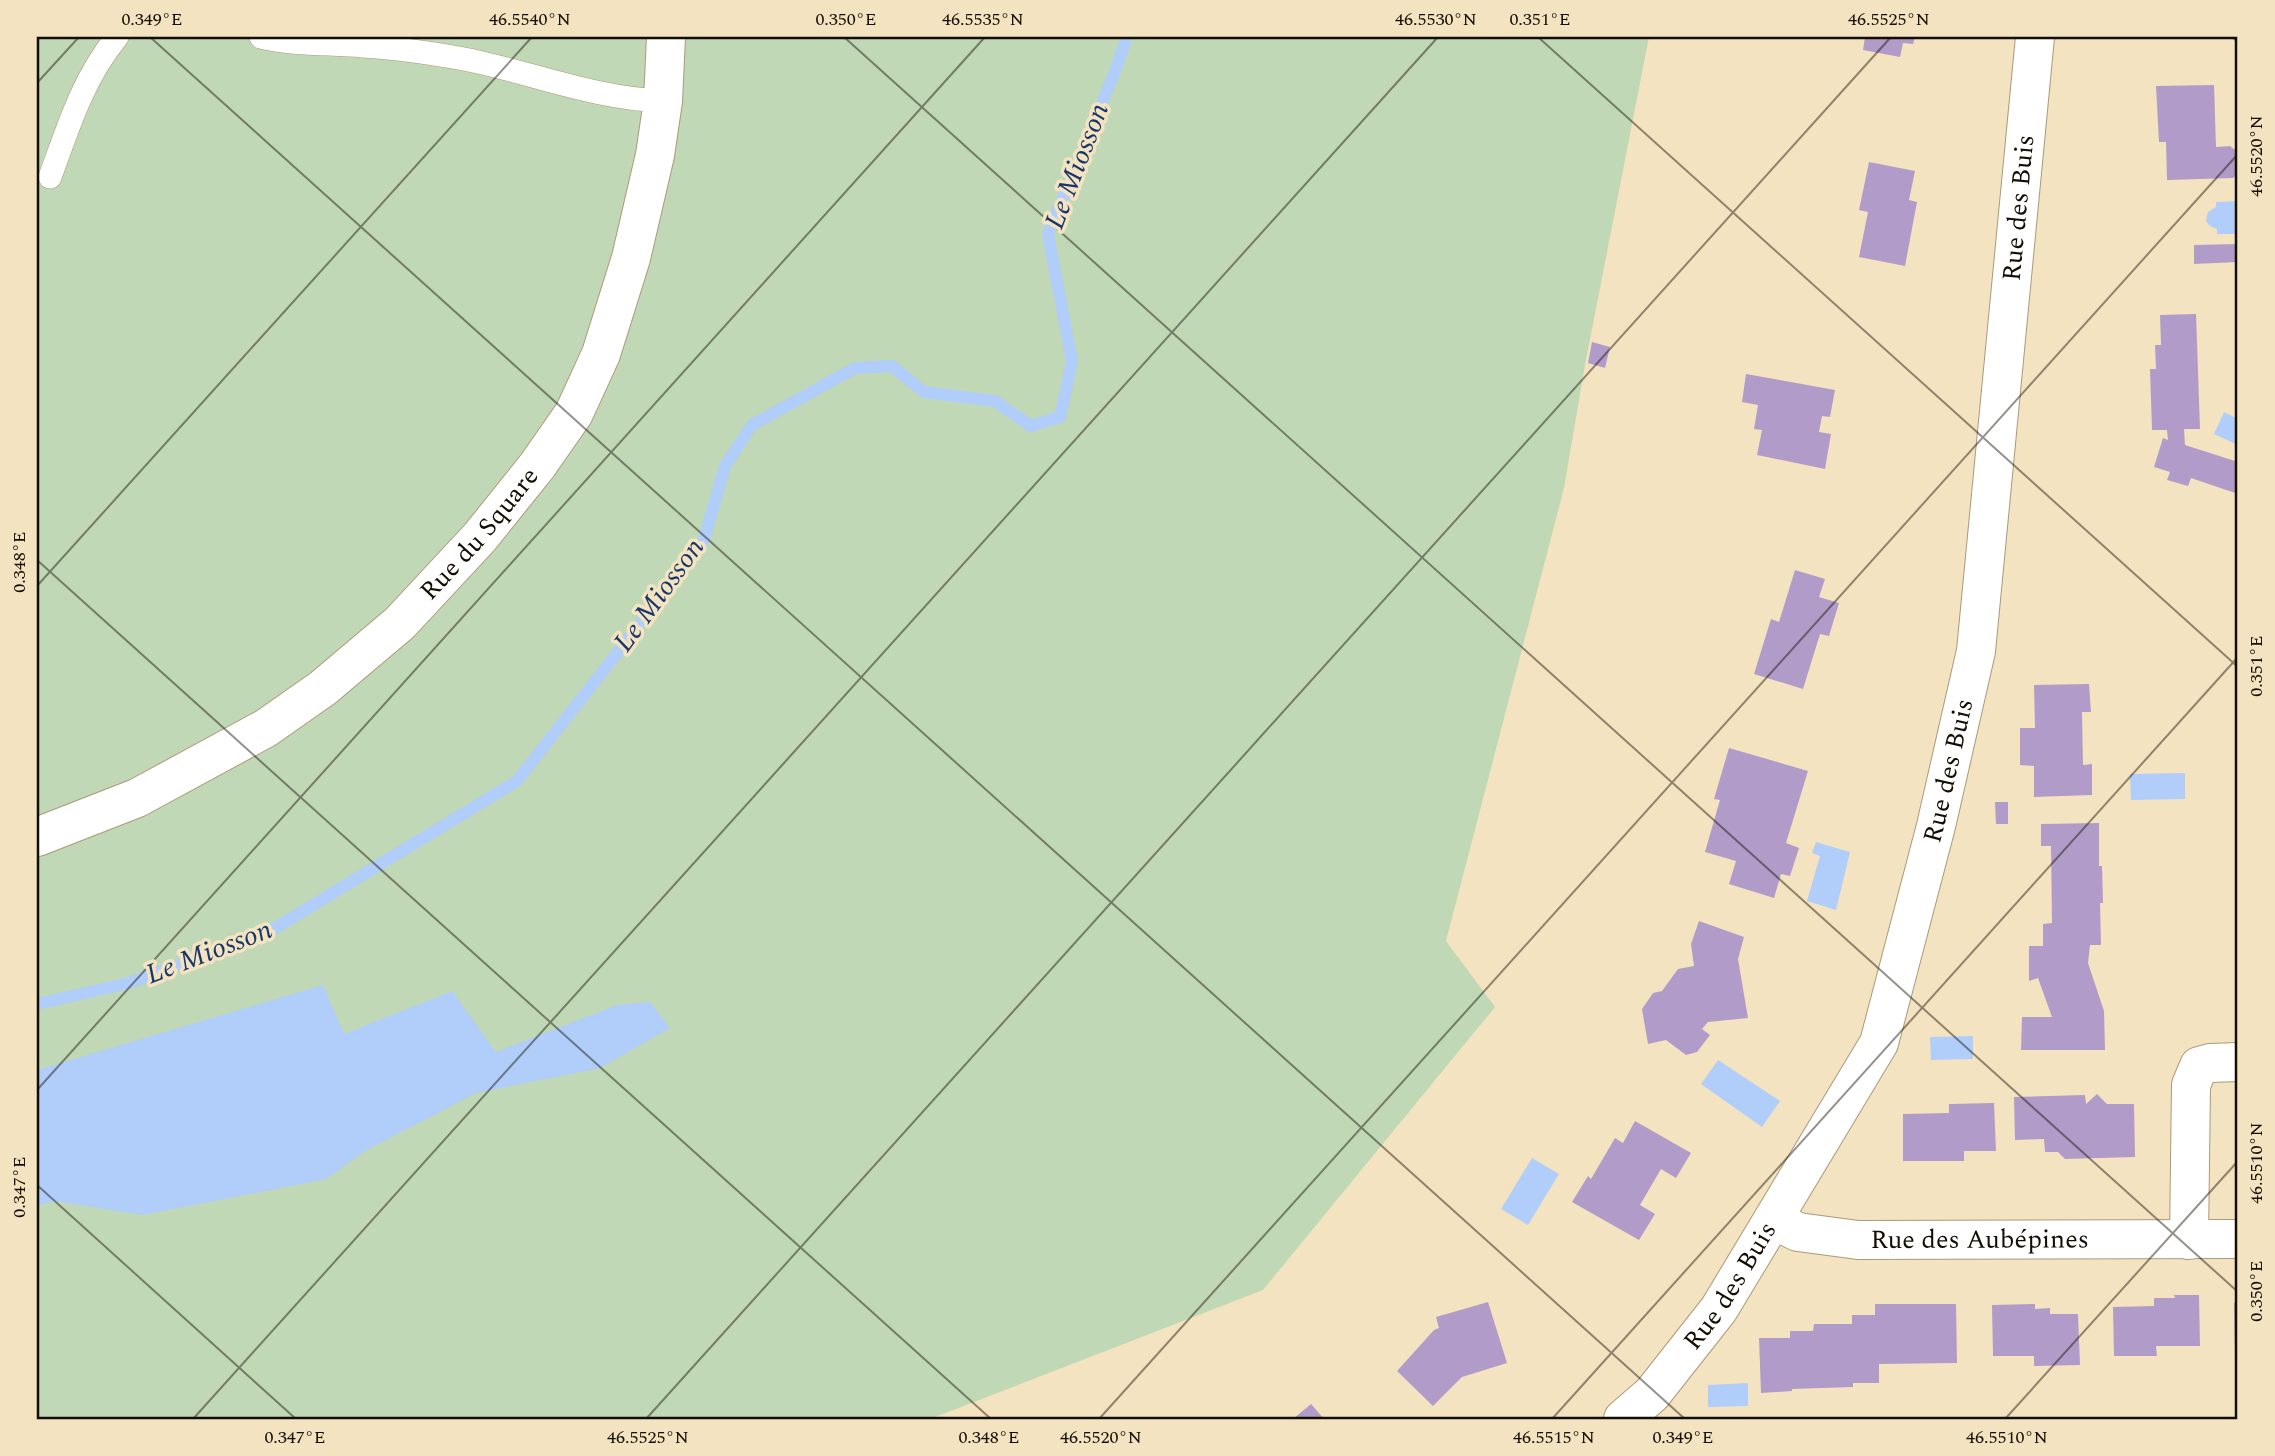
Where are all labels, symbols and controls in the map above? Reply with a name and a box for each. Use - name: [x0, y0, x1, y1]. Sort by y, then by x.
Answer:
- text: 0.349°E: [121, 6, 183, 33]
- text: 46.5540°N: [489, 6, 571, 33]
- text: 0.350°E: [815, 6, 877, 33]
- text: 46.5535°N: [942, 6, 1024, 33]
- text: 46.5530°N: [1395, 6, 1477, 33]
- text: 0.351°E: [1509, 6, 1571, 33]
- text: 46.5525°N: [1848, 6, 1930, 33]
- water label: Le Miosson: [1033, 96, 1121, 235]
- text: 46.5520°N: [2243, 115, 2270, 197]
- street label: Rue des Buis: [1992, 133, 2046, 283]
- street label: Rue du Square: [410, 458, 549, 610]
- water label: Le Miosson: [603, 529, 715, 661]
- text: 0.348°E: [6, 531, 33, 593]
- text: 0.351°E: [2243, 635, 2270, 697]
- street label: Rue des Buis: [1912, 695, 1984, 847]
- water label: Le Miosson: [140, 908, 279, 996]
- text: 46.5510°N: [2243, 1122, 2270, 1204]
- text: 0.347°E: [6, 1156, 33, 1218]
- street label: Rue des Buis: [1674, 1214, 1787, 1359]
- street label: Rue des Aubépines: [1870, 1219, 2089, 1260]
- text: 0.350°E: [2243, 1260, 2270, 1322]
- text: 0.347°E: [264, 1424, 326, 1451]
- text: 46.5525°N: [607, 1424, 689, 1451]
- text: 0.348°E: [958, 1424, 1020, 1451]
- text: 46.5520°N: [1060, 1424, 1142, 1451]
- text: 46.5515°N: [1513, 1424, 1595, 1451]
- text: 0.349°E: [1652, 1424, 1714, 1451]
- text: 46.5510°N: [1966, 1424, 2048, 1451]

